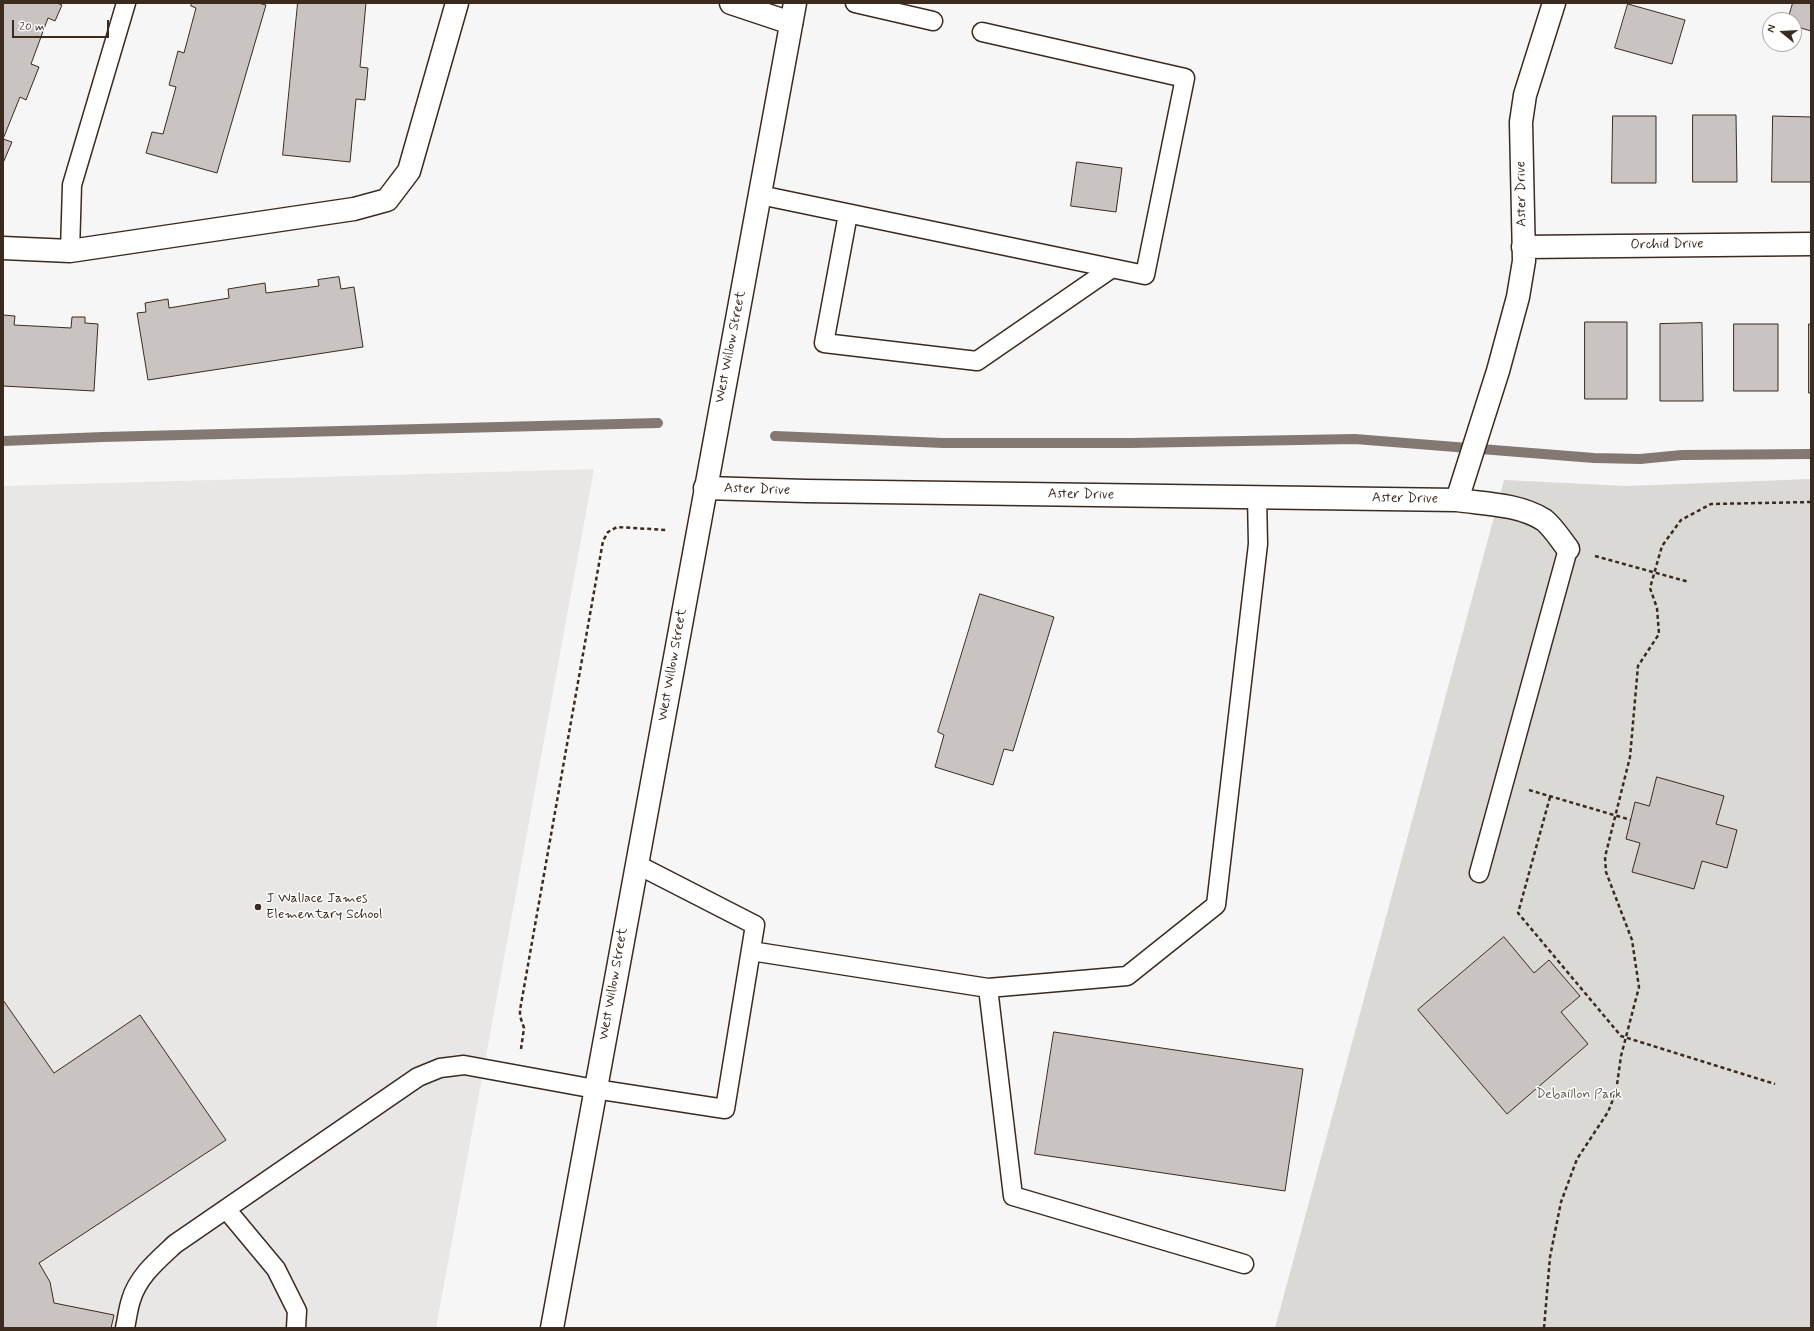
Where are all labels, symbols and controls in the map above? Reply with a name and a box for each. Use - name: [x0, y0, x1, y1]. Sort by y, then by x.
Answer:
- scale bar: [14, 12, 111, 38]
- north arrow: [1762, 12, 1802, 52]
- text: 20 m: [19, 19, 45, 35]
- text: N: [1764, 23, 1779, 34]
- street label: Aster Drive: [1513, 161, 1531, 227]
- street label: Orchid Drive: [1630, 236, 1704, 254]
- street label: West Willow Street: [712, 290, 750, 404]
- street label: Aster Drive: [724, 480, 790, 500]
- street label: Aster Drive: [1048, 486, 1114, 504]
- street label: Aster Drive: [1372, 490, 1438, 508]
- street label: West Willow Street: [655, 608, 691, 722]
- place label: J Wallace James Elementary School: [266, 891, 382, 924]
- marker: J Wallace James Elementary School: [253, 902, 263, 912]
- street label: West Willow Street: [596, 927, 632, 1041]
- park label: Debaillon Park: [1536, 1087, 1622, 1103]

